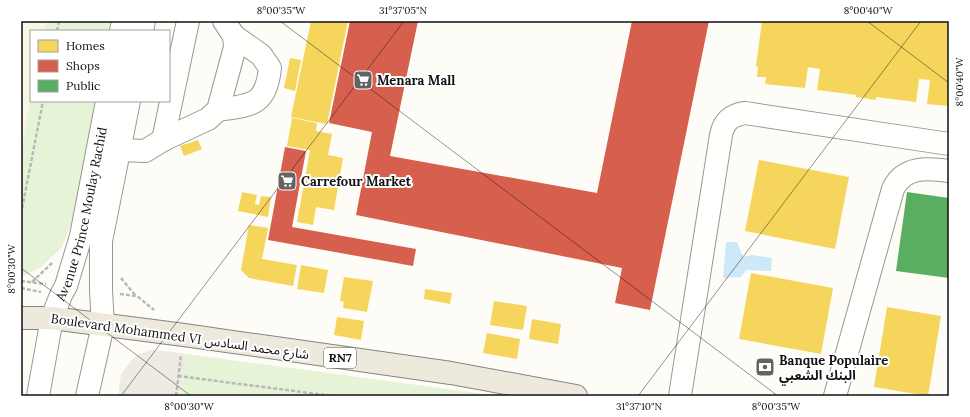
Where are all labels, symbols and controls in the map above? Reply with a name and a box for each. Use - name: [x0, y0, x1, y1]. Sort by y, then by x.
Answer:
- text: 8°00'35"W: [257, 4, 306, 17]
- text: 31°37'05"N: [379, 4, 427, 17]
- text: 8°00'40"W: [844, 4, 893, 17]
- legend: [30, 30, 170, 102]
- text: Homes: [66, 38, 105, 53]
- text: 8°00'40"W: [953, 57, 966, 106]
- text: Shops: [66, 58, 100, 73]
- supermarket icon: Menara Mall: [352, 69, 374, 91]
- place label: Menara Mall: [377, 72, 455, 89]
- text: Public: [66, 78, 100, 93]
- street label: Avenue Prince Moulay Rachid: [51, 125, 111, 304]
- supermarket icon: Carrefour Market: [276, 170, 298, 192]
- place label: Carrefour Market: [301, 173, 412, 190]
- text: 8°00'30"W: [5, 243, 18, 294]
- street label: Boulevard Mohammed VI شارع محمد السادس: [50, 310, 310, 365]
- road number: RN7: [324, 348, 356, 368]
- place label: Banque Populaire البنك الشعبي: [779, 352, 888, 386]
- bank icon: Banque Populaire البنك الشعبي: [754, 356, 776, 378]
- text: 8°00'30"W: [164, 400, 215, 413]
- text: 31°37'10"N: [616, 400, 662, 413]
- text: 8°00'35"W: [752, 400, 801, 413]

